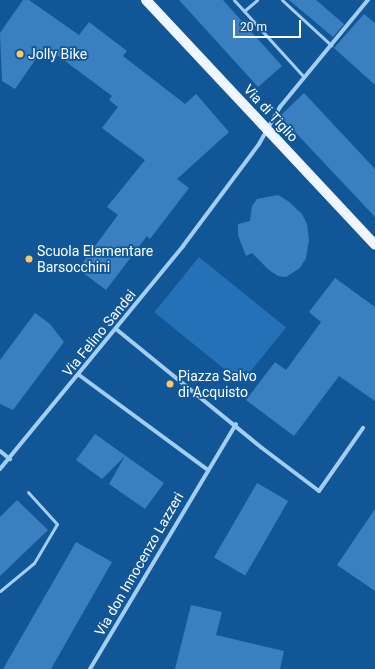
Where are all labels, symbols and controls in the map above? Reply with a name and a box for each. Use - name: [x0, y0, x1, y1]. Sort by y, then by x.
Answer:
- scale bar: [235, 12, 303, 38]
- text: 20 m: [240, 20, 267, 34]
- place label: Jolly Bike: [28, 46, 87, 62]
- marker: Jolly Bike: [15, 49, 25, 59]
- street label: Via di Tiglio: [240, 81, 302, 145]
- place label: Scuola Elementare Barsocchini: [37, 243, 153, 276]
- marker: Scuola Elementare Barsocchini: [24, 254, 34, 264]
- street label: Via Felino Sandei: [59, 286, 139, 380]
- place label: Piazza Salvo di Acquisto: [178, 368, 257, 400]
- marker: Piazza Salvo di Acquisto: [165, 379, 175, 389]
- street label: Via don Innocenzo Lazzeri: [91, 489, 187, 639]

